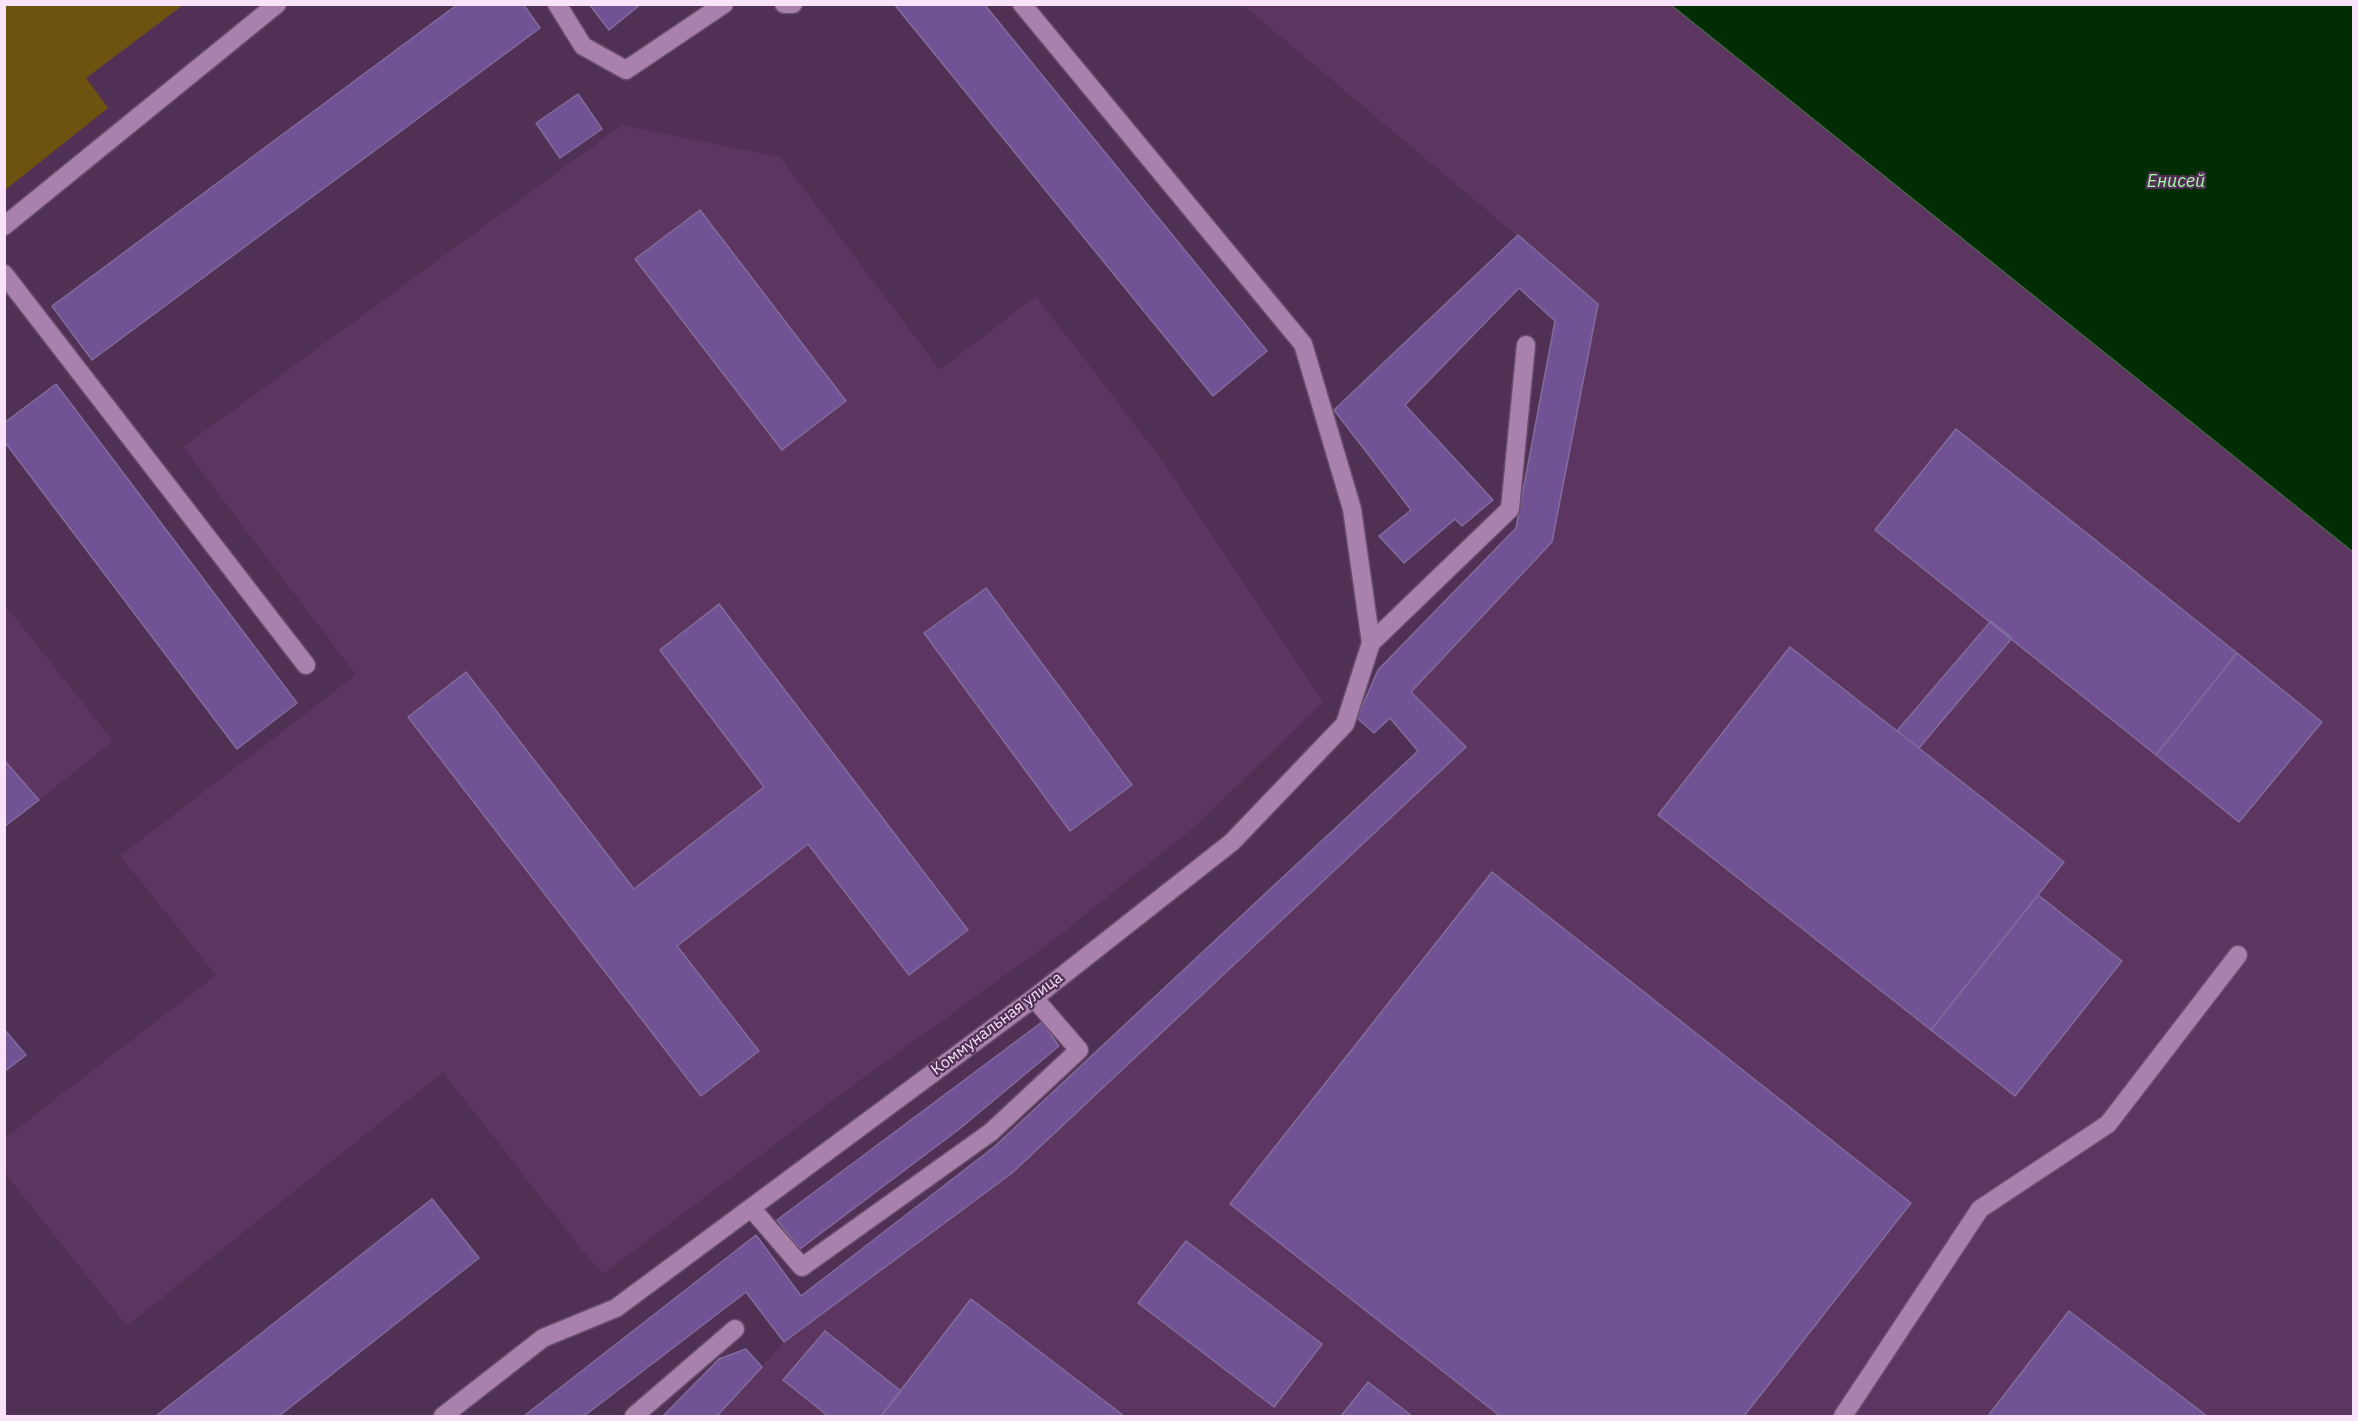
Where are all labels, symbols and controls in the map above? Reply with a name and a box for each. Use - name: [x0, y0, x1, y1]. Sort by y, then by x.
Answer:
- water label: Енисей: [2147, 171, 2205, 193]
- street label: Коммунальная улица: [928, 968, 1066, 1080]

